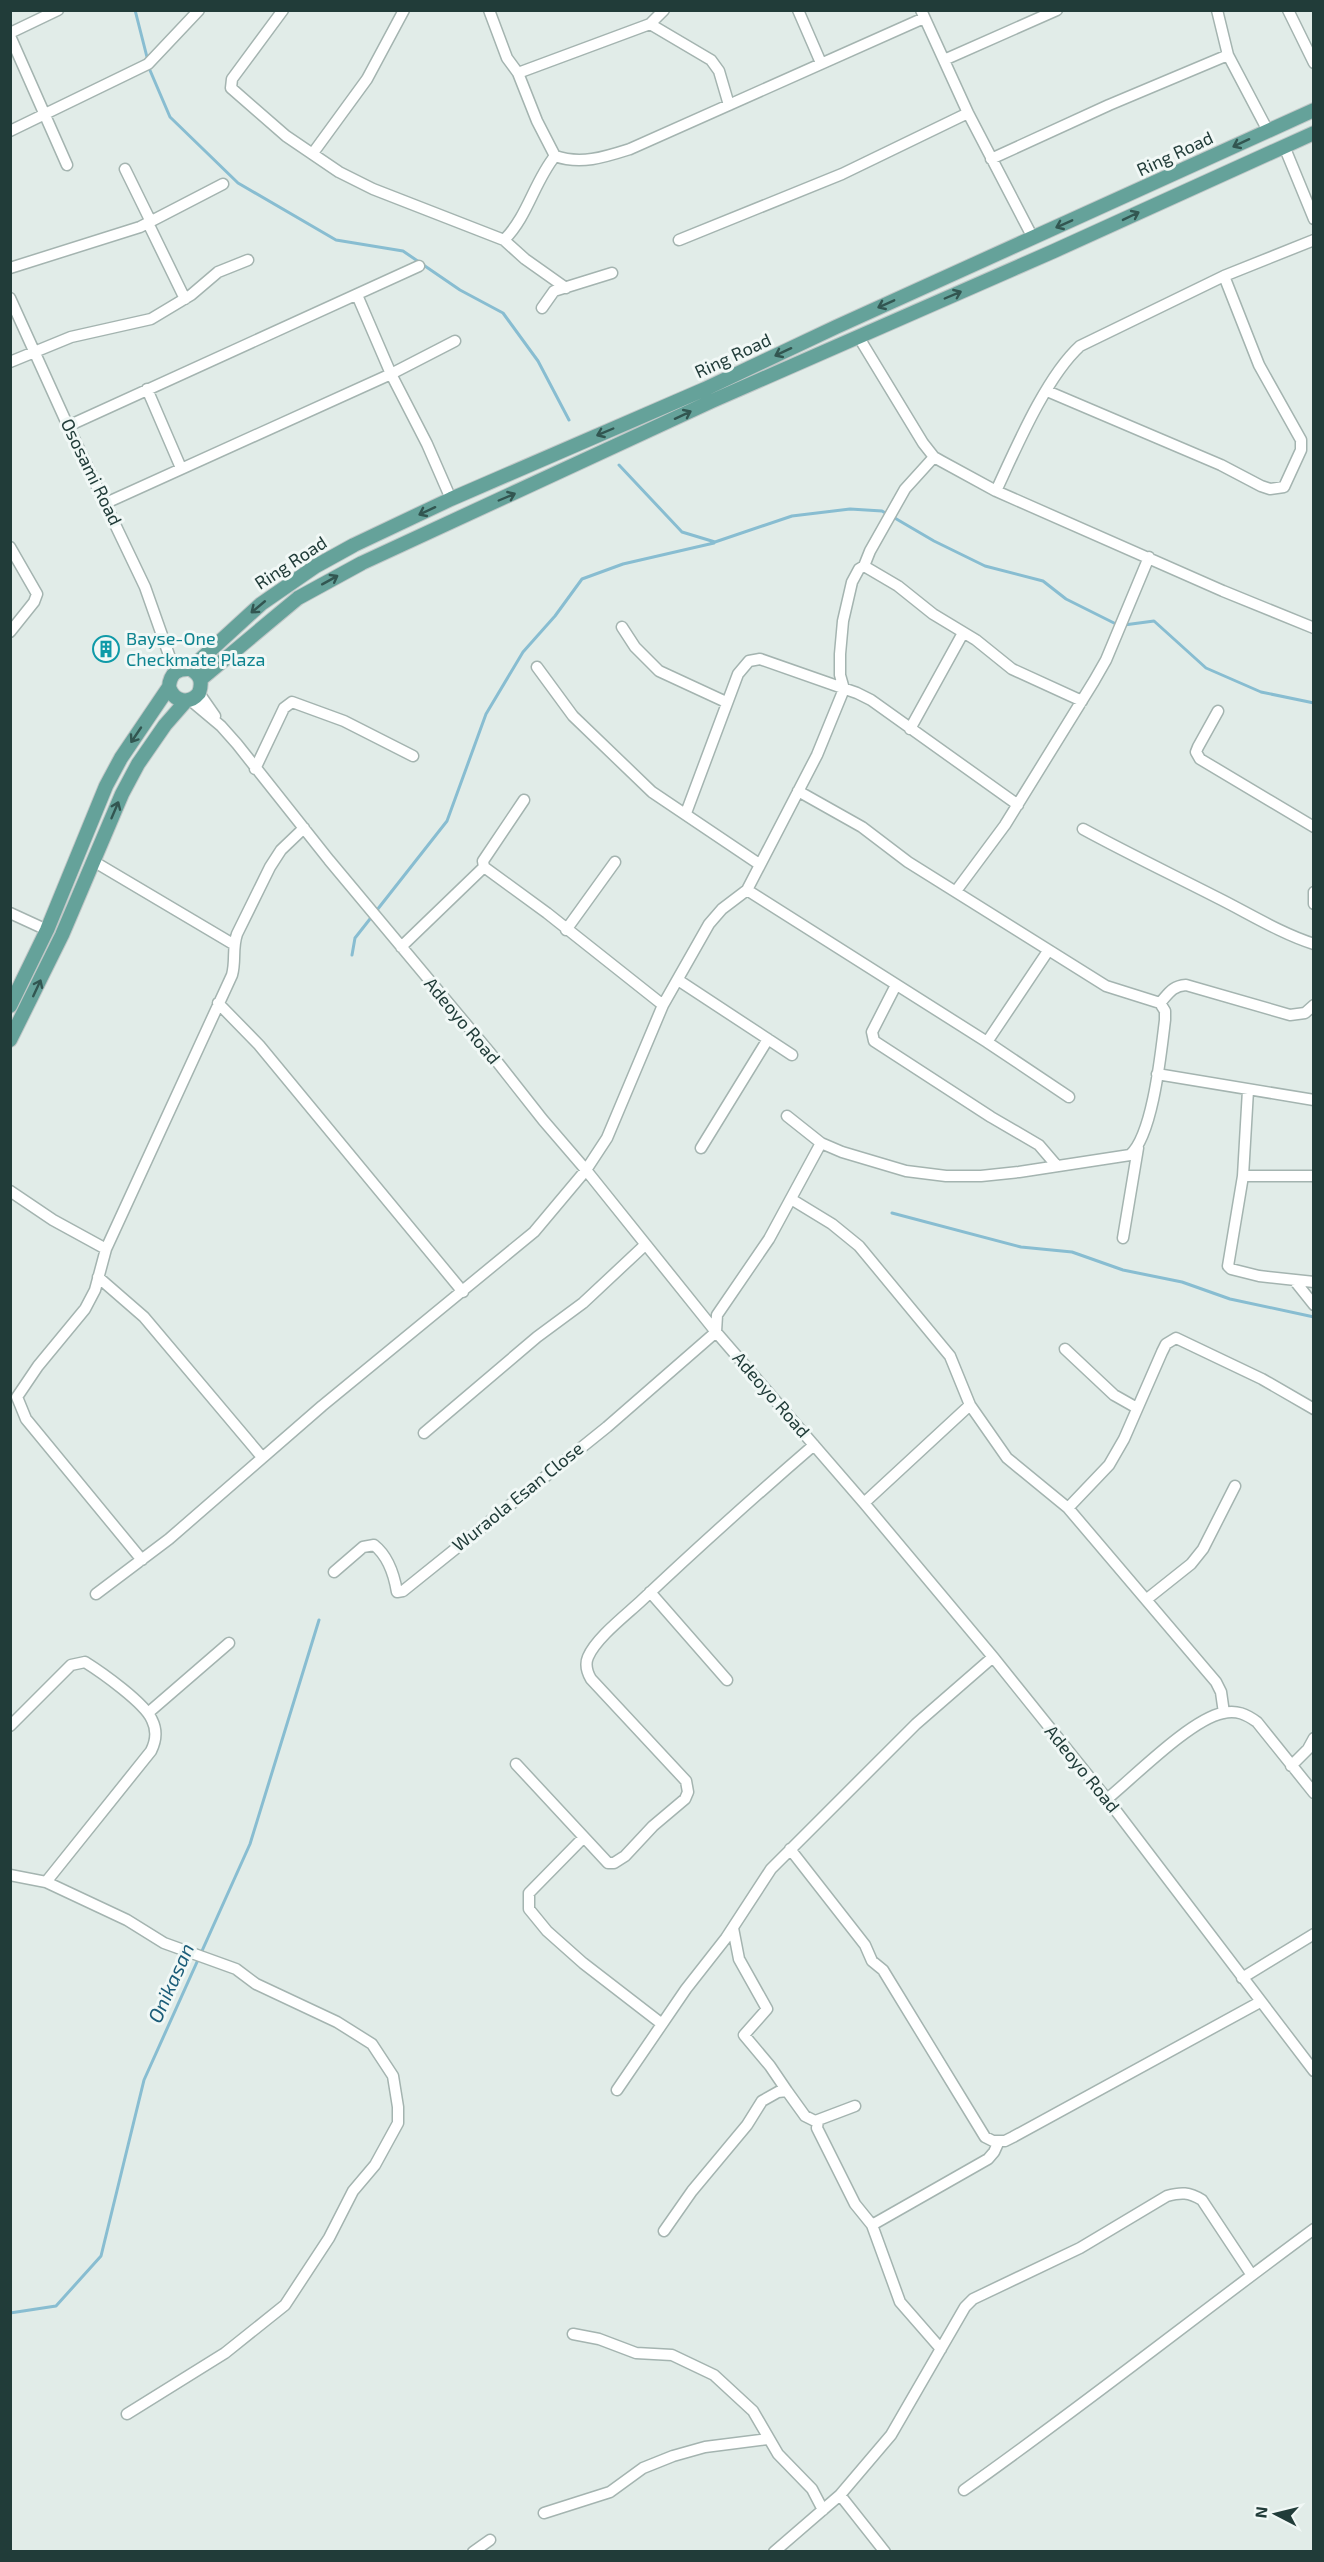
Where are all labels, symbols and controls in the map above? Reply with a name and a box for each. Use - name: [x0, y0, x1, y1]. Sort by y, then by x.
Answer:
- street label: Ring Road: [1133, 126, 1216, 180]
- one-way arrow: [1233, 138, 1251, 150]
- one-way arrow: [1122, 210, 1140, 222]
- one-way arrow: [1055, 219, 1073, 231]
- one-way arrow: [943, 289, 962, 300]
- one-way arrow: [878, 299, 896, 311]
- street label: Ring Road: [691, 328, 774, 382]
- one-way arrow: [774, 347, 792, 359]
- one-way arrow: [674, 408, 692, 420]
- street label: Ososami Road: [57, 415, 127, 529]
- one-way arrow: [596, 427, 615, 438]
- one-way arrow: [497, 491, 515, 502]
- one-way arrow: [418, 505, 436, 517]
- street label: Ring Road: [250, 531, 331, 594]
- one-way arrow: [321, 574, 338, 586]
- one-way arrow: [250, 601, 266, 614]
- place label: Bayse-One Checkmate Plaza: [126, 627, 265, 670]
- building icon: Bayse-One Checkmate Plaza: [91, 634, 121, 664]
- one-way arrow: [130, 726, 142, 743]
- one-way arrow: [110, 801, 121, 819]
- street label: Adeoyo Road: [420, 973, 505, 1068]
- one-way arrow: [32, 980, 44, 998]
- street label: Adeoyo Road: [729, 1347, 815, 1442]
- street label: Wuraola Esan Close: [448, 1437, 587, 1556]
- street label: Adeoyo Road: [1041, 1720, 1125, 1817]
- water label: Onikasan: [142, 1939, 198, 2026]
- north arrow: [1246, 2484, 1306, 2544]
- text: N: [1250, 2505, 1271, 2519]

